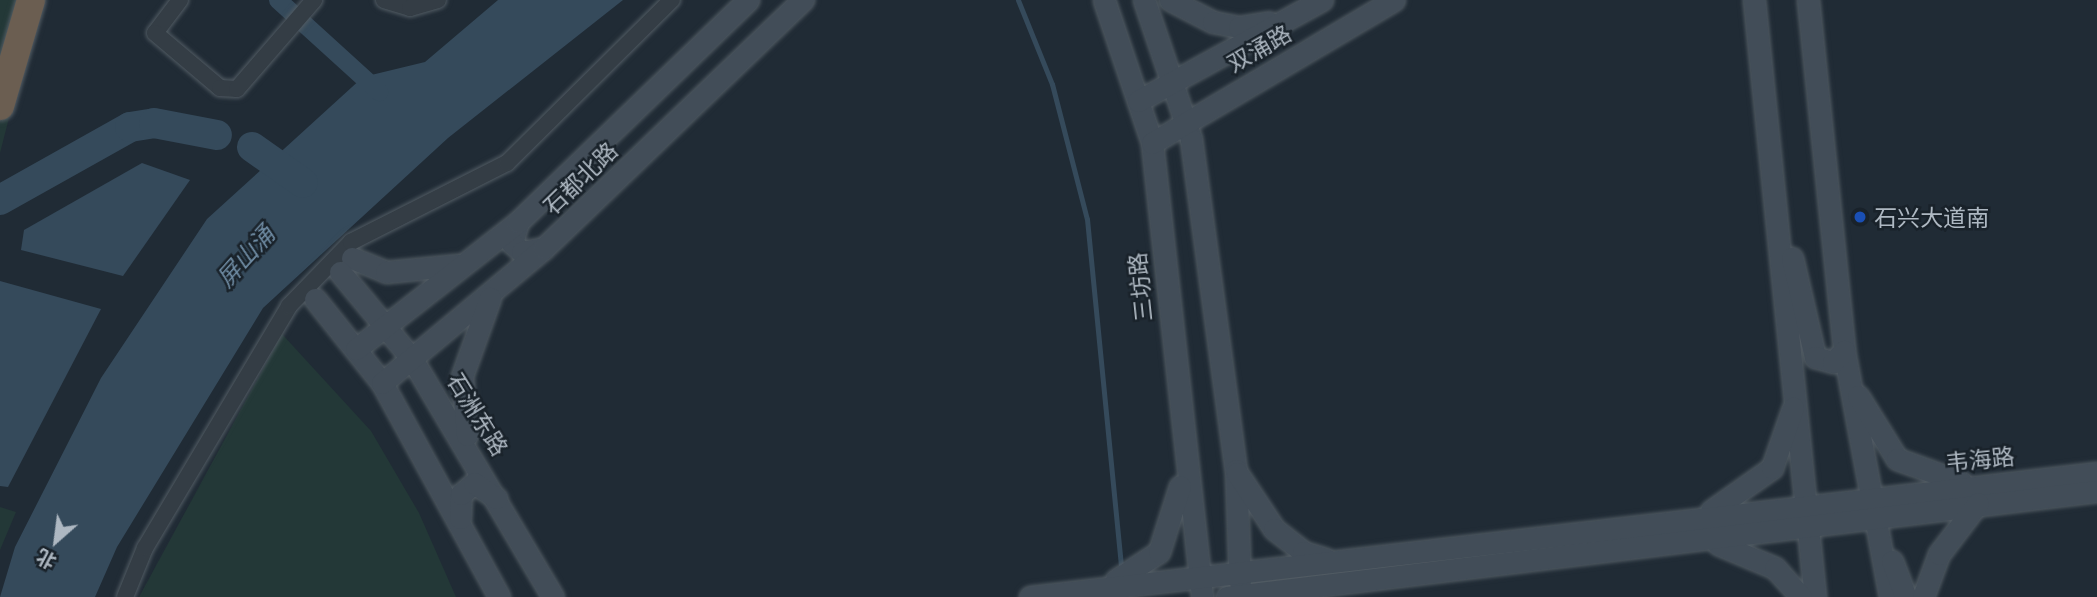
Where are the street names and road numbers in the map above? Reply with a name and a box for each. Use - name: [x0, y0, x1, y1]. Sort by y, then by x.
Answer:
- street label: 双涌路: [1222, 19, 1296, 77]
- street label: 石都北路: [537, 136, 623, 220]
- street label: 三坊路: [1123, 251, 1157, 323]
- street label: 石洲东路: [442, 368, 514, 460]
- street label: 韦海路: [1944, 442, 2016, 476]

